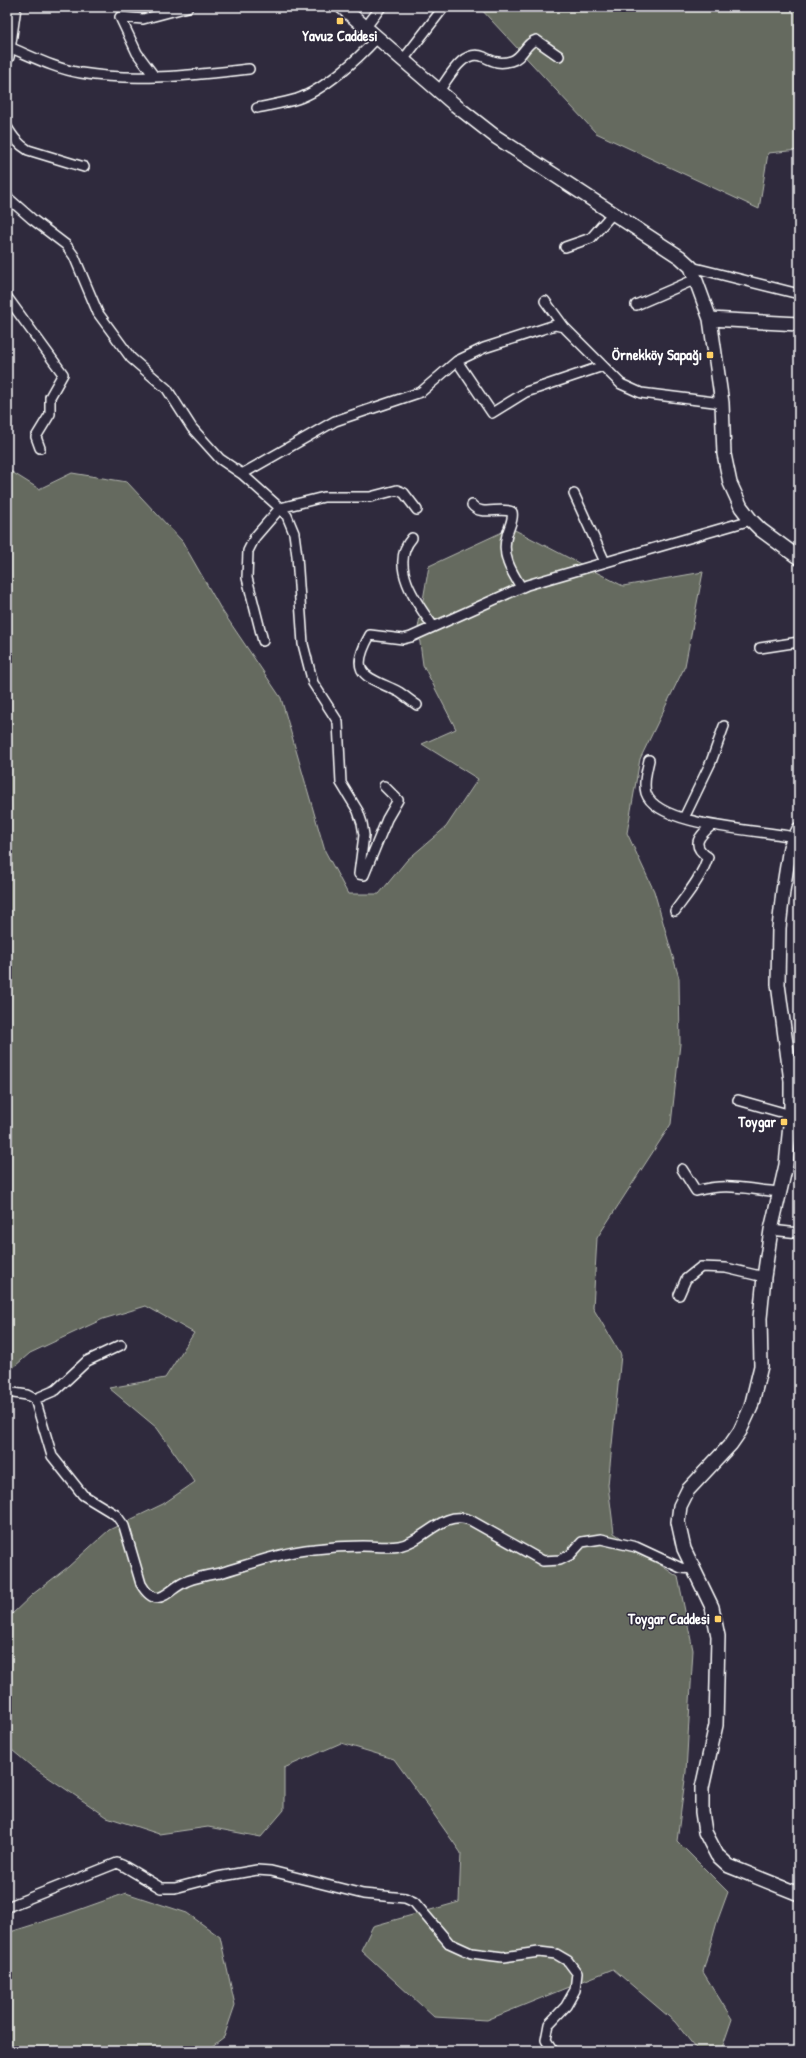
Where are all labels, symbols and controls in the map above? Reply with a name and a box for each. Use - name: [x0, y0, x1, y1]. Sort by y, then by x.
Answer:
- marker: Yavuz Caddesi: [335, 16, 345, 26]
- place label: Yavuz Caddesi: [302, 25, 378, 46]
- place label: Örnekköy Sapağı: [612, 344, 702, 366]
- marker: Örnekköy Sapağı: [705, 350, 715, 360]
- place label: Toygar: [737, 1111, 776, 1133]
- marker: Toygar: [779, 1117, 789, 1127]
- place label: Toygar Caddesi: [627, 1608, 710, 1630]
- marker: Toygar Caddesi: [713, 1614, 723, 1624]

